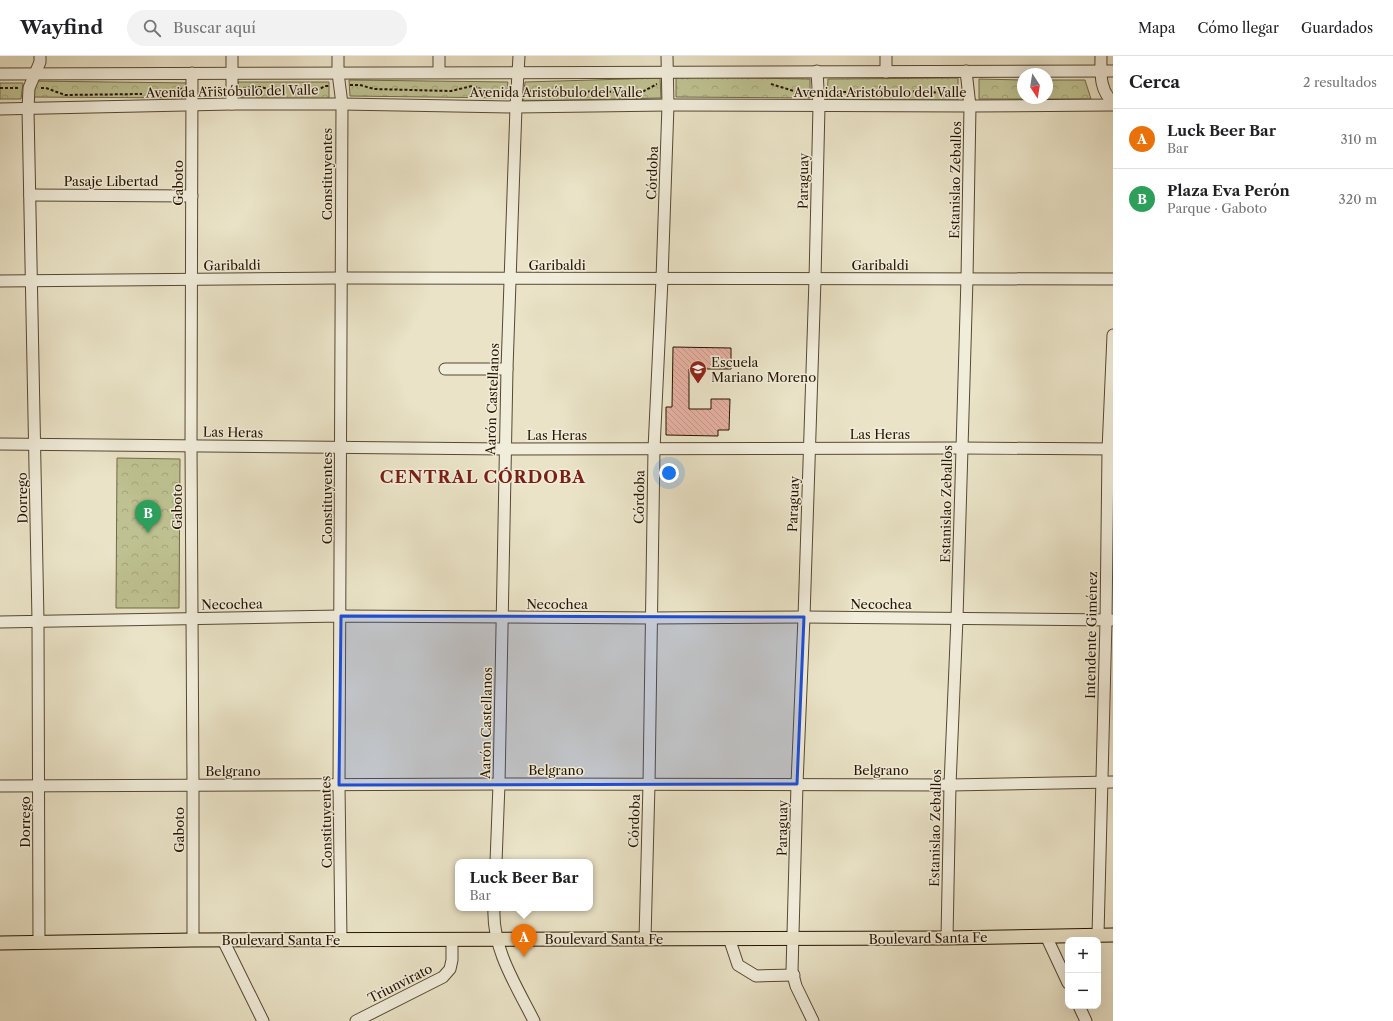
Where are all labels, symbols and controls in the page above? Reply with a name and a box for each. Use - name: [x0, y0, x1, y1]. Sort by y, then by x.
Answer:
- search box: [127, 10, 407, 46]
- text: Wayfind: [20, 16, 103, 39]
- icon: search: [141, 17, 163, 39]
- text: Buscar aquí: [173, 18, 256, 37]
- text: Mapa: [1138, 19, 1175, 37]
- text: Cómo llegar: [1197, 19, 1279, 37]
- text: Guardados: [1301, 19, 1373, 37]
- north arrow: [1017, 68, 1053, 104]
- text: Cerca: [1129, 72, 1180, 92]
- text: 2 resultados: [1303, 74, 1377, 90]
- street label: Avenida Aristóbulo del Valle: [144, 81, 319, 101]
- street label: Avenida Aristóbulo del Valle: [469, 84, 642, 100]
- street label: Avenida Aristóbulo del Valle: [793, 84, 966, 100]
- street label: Estanislao Zeballos: [946, 121, 964, 239]
- text: Luck Beer Bar: [1167, 121, 1276, 140]
- street label: Constituyentes: [319, 127, 335, 220]
- text: A: [1137, 131, 1147, 147]
- text: 310 m: [1341, 131, 1377, 147]
- text: Bar: [1167, 140, 1188, 156]
- street label: Córdoba: [643, 146, 661, 200]
- street label: Paraguay: [795, 152, 812, 209]
- street label: Gaboto: [170, 160, 186, 206]
- street label: Pasaje Libertad: [64, 173, 158, 189]
- text: Plaza Eva Perón: [1167, 181, 1290, 200]
- text: B: [1137, 191, 1147, 207]
- text: 320 m: [1339, 191, 1377, 207]
- text: Parque · Gaboto: [1167, 200, 1267, 216]
- street label: Garibaldi: [203, 257, 261, 273]
- street label: Garibaldi: [528, 257, 586, 273]
- street label: Garibaldi: [851, 257, 909, 273]
- street label: Aarón Castellanos: [482, 342, 502, 456]
- place label: Escuela Mariano Moreno: [711, 354, 816, 385]
- school or university icon: Escuela Mariano Moreno: [688, 359, 708, 384]
- street label: Las Heras: [203, 423, 264, 441]
- street label: Las Heras: [850, 426, 911, 442]
- street label: Las Heras: [527, 427, 588, 443]
- street label: Estanislao Zeballos: [937, 445, 955, 563]
- street label: Constituyentes: [319, 451, 335, 544]
- your location: [659, 463, 679, 483]
- district label: CENTRAL CÓRDOBA: [380, 467, 586, 487]
- street label: Córdoba: [631, 470, 647, 524]
- street label: Dorrego: [14, 472, 30, 524]
- street label: Paraguay: [784, 475, 802, 532]
- street label: Gaboto: [169, 484, 185, 530]
- pin: B: [135, 500, 161, 533]
- street label: Intendente Giménez: [1082, 571, 1100, 699]
- street label: Necochea: [201, 595, 263, 613]
- street label: Necochea: [526, 596, 588, 612]
- street label: Necochea: [850, 596, 912, 612]
- street label: Aarón Castellanos: [477, 667, 495, 780]
- street label: Belgrano: [528, 762, 584, 778]
- street label: Belgrano: [853, 762, 909, 778]
- street label: Belgrano: [205, 763, 261, 779]
- street label: Estanislao Zeballos: [926, 769, 944, 887]
- street label: Constituyentes: [317, 775, 335, 868]
- street label: Córdoba: [625, 794, 643, 848]
- street label: Dorrego: [17, 796, 33, 848]
- street label: Paraguay: [774, 799, 791, 856]
- street label: Gaboto: [171, 807, 187, 853]
- popup: [455, 859, 593, 911]
- text: Luck Beer Bar: [469, 868, 579, 887]
- text: Bar: [469, 887, 491, 903]
- pin: A: [511, 924, 537, 957]
- street label: Boulevard Santa Fe: [868, 929, 988, 947]
- street label: Boulevard Santa Fe: [545, 931, 663, 947]
- street label: Boulevard Santa Fe: [222, 932, 340, 948]
- map controls: [1065, 937, 1101, 1009]
- button: +: [1065, 937, 1101, 973]
- street label: Triunvirato: [365, 960, 435, 1006]
- button: −: [1065, 973, 1101, 1009]

